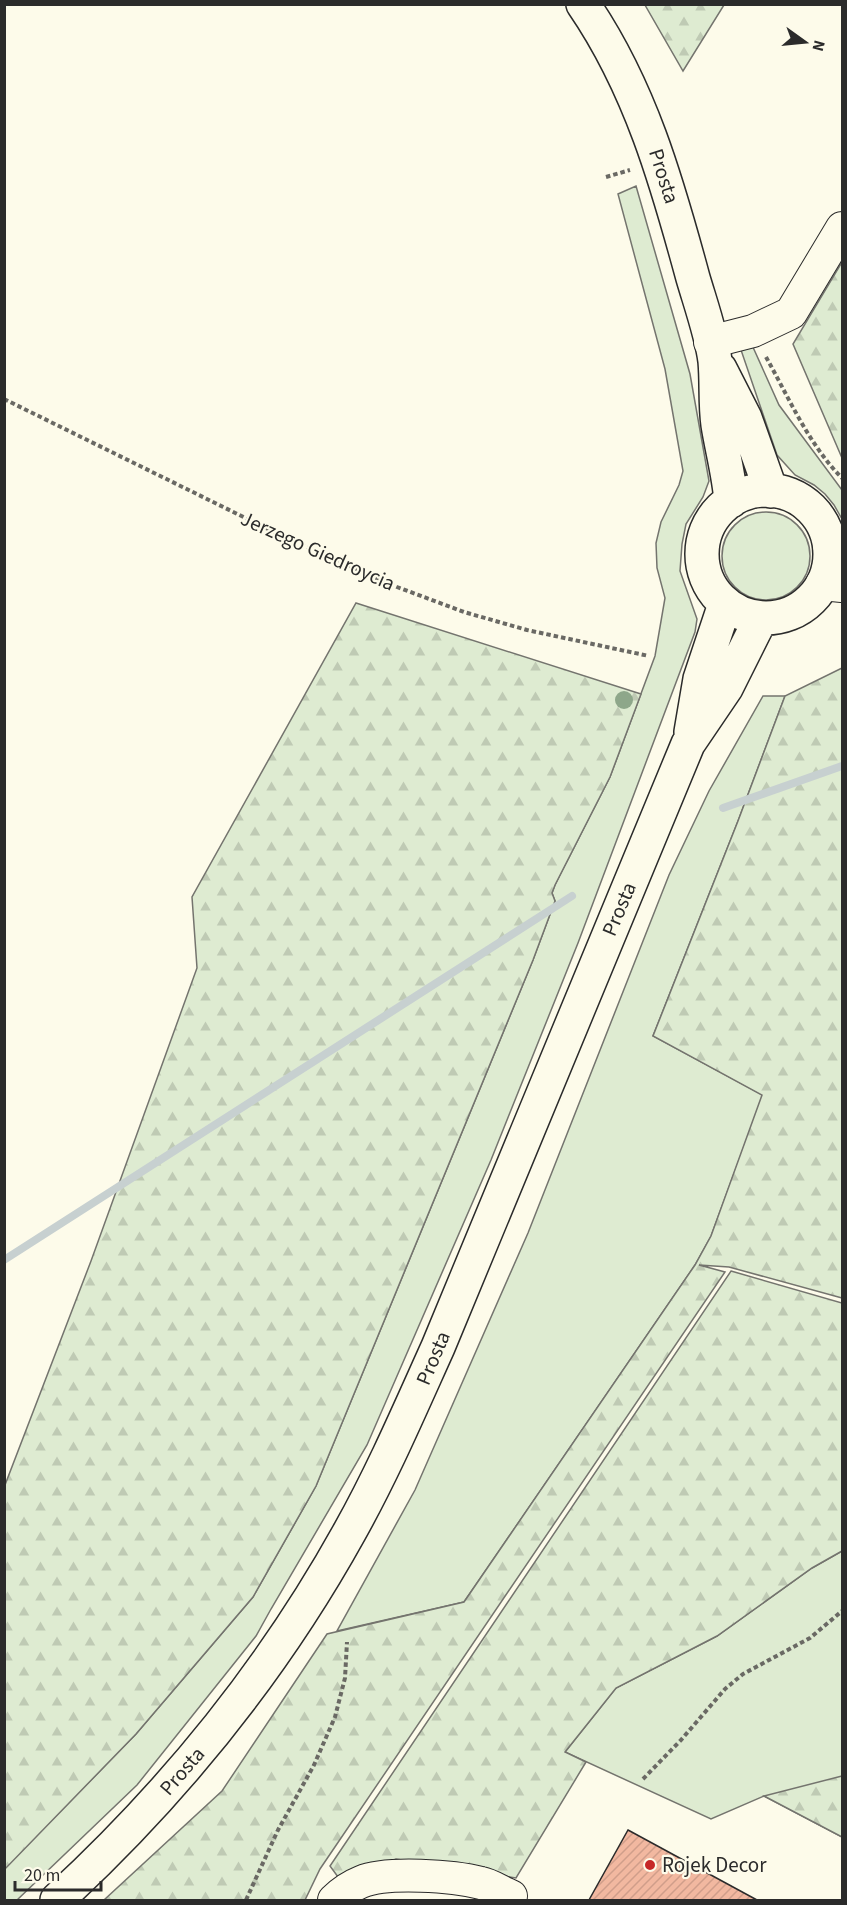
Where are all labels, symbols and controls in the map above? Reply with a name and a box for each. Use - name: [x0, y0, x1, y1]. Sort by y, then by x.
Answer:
- north arrow: [775, 12, 835, 72]
- text: N: [807, 38, 831, 54]
- street label: Prosta: [641, 145, 687, 207]
- street label: Jerzego Giedroycia: [236, 504, 400, 598]
- street label: Prosta: [594, 877, 644, 941]
- street label: Prosta: [408, 1326, 458, 1390]
- street label: Prosta: [152, 1740, 212, 1802]
- place label: Rojek Decor: [662, 1850, 767, 1880]
- scale bar: [15, 1854, 100, 1892]
- marker: Rojek Decor: [643, 1858, 657, 1872]
- text: 20 m: [24, 1863, 60, 1888]

